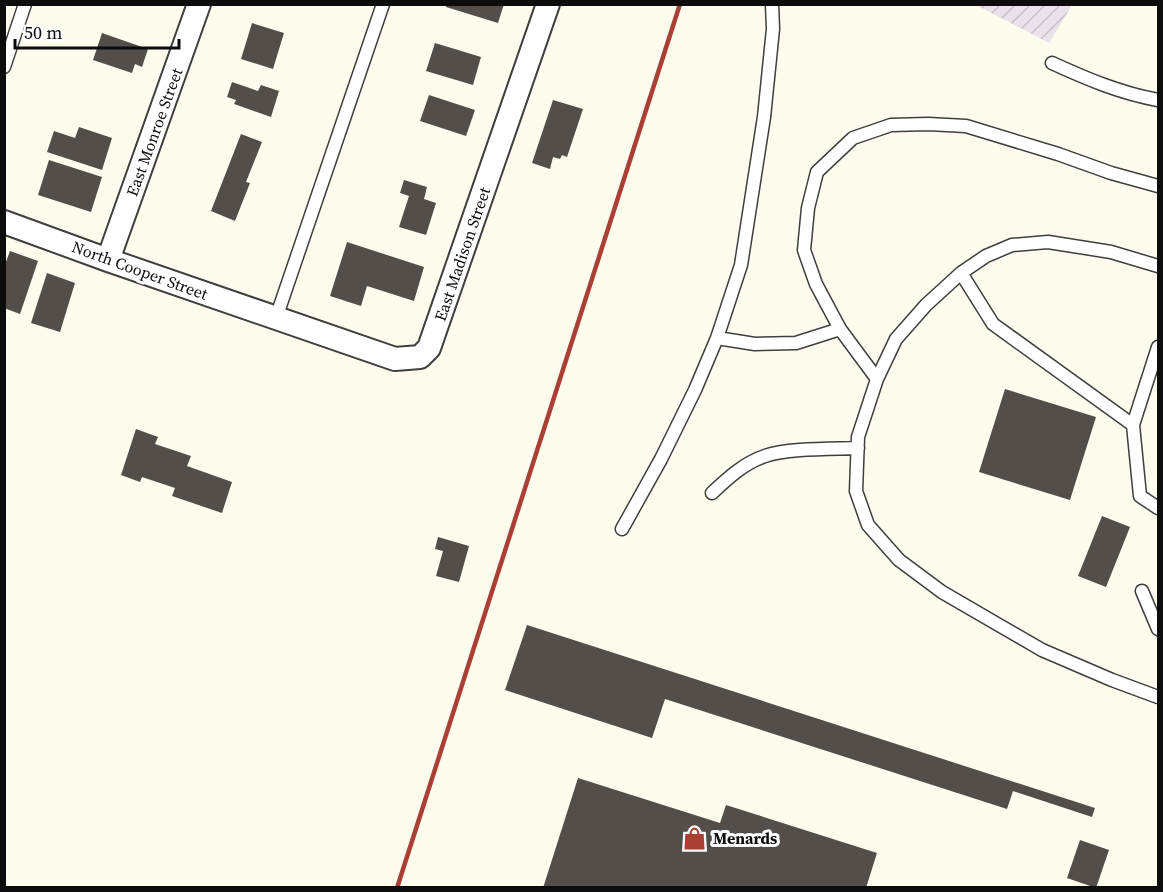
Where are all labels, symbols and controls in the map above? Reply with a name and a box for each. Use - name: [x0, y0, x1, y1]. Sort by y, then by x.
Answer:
- scale bar: [15, 12, 178, 50]
- text: 50 m: [24, 20, 62, 45]
- street label: East Monroe Street: [121, 64, 188, 199]
- street label: East Madison Street: [429, 183, 495, 324]
- street label: North Cooper Street: [69, 235, 212, 305]
- shop icon: Menards: [682, 825, 708, 851]
- place label: Menards: [713, 827, 777, 849]

